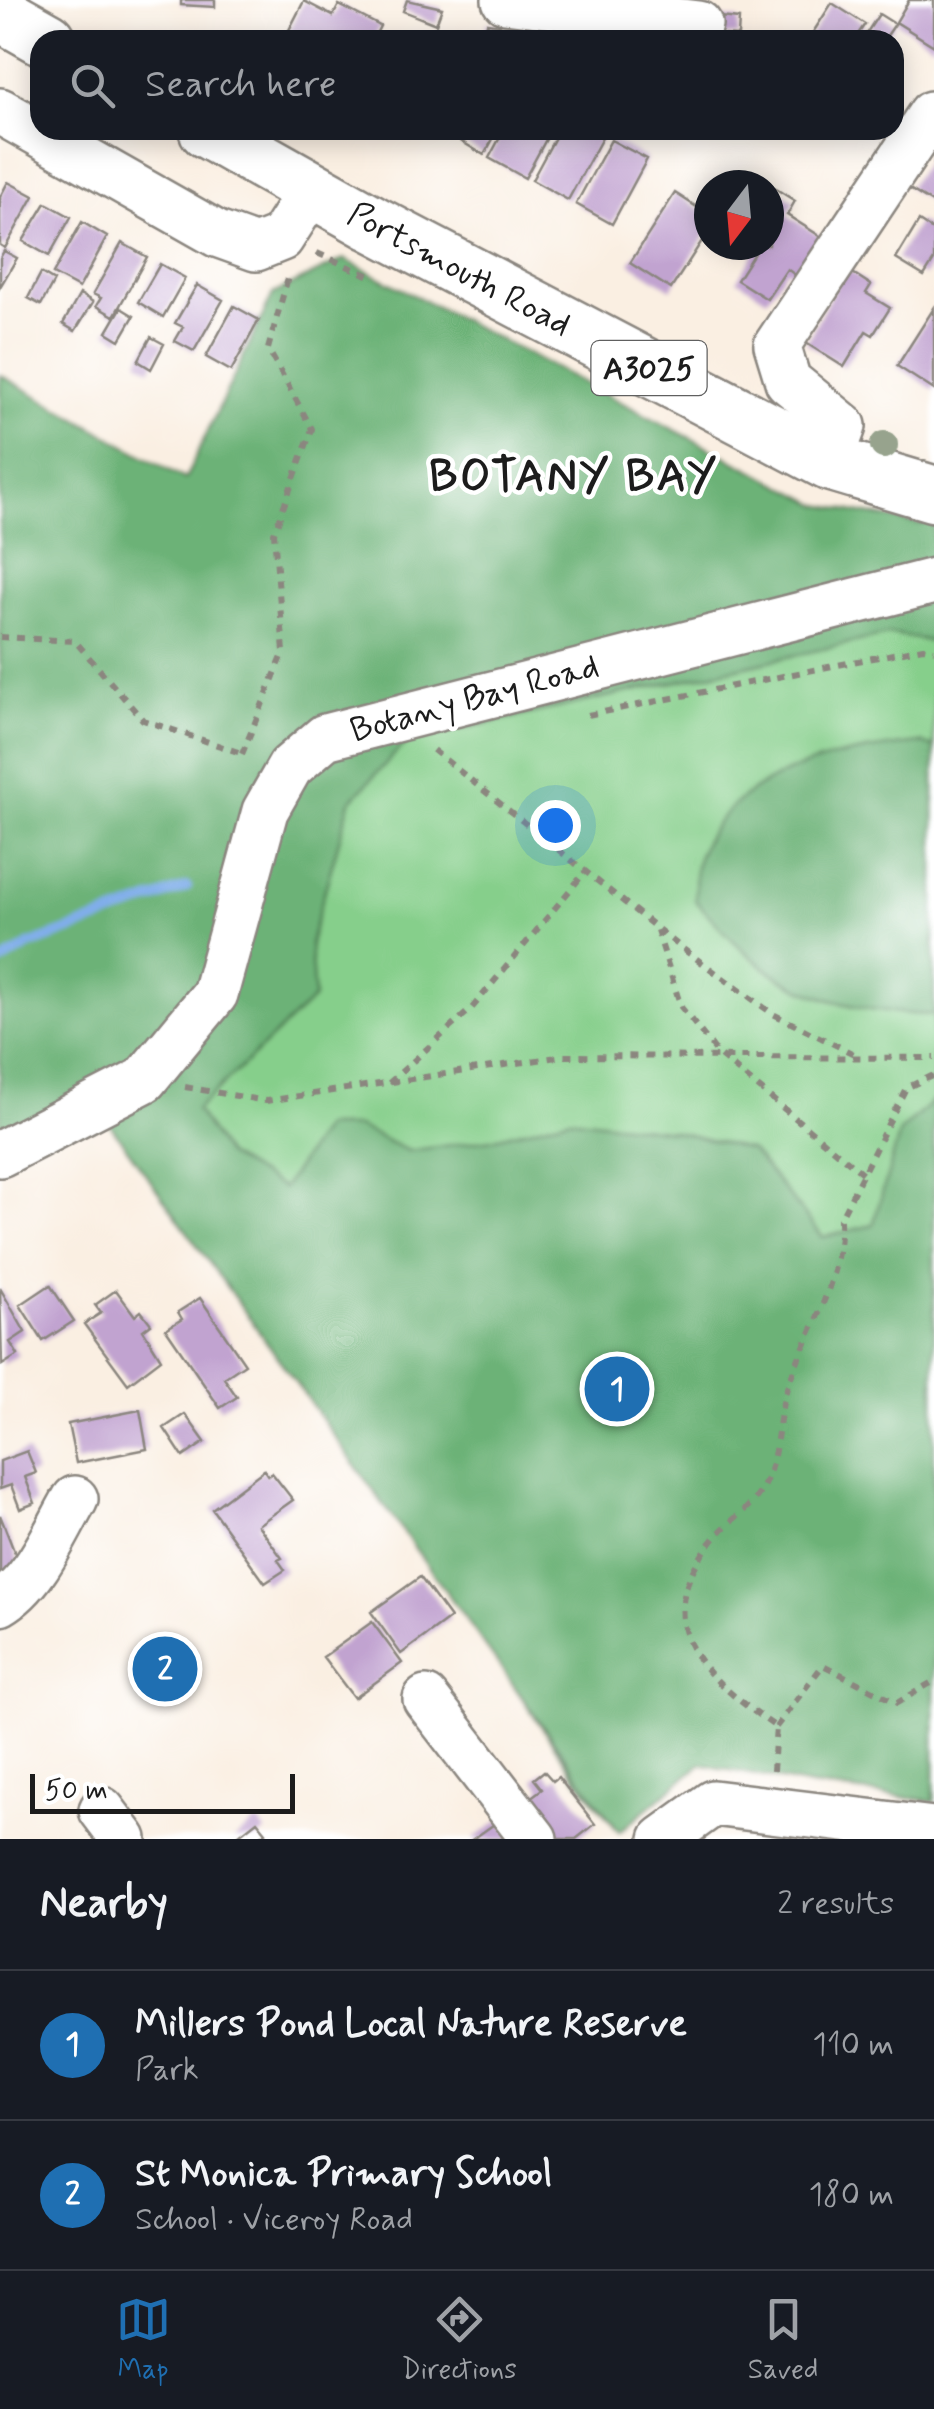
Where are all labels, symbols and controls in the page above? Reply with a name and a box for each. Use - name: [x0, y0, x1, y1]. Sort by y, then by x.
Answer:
- search box: [30, 30, 904, 140]
- icon: search: [65, 58, 120, 113]
- text: Search here: [145, 61, 336, 110]
- north arrow: [694, 170, 784, 260]
- street label: Portsmouth Road: [339, 192, 579, 348]
- road number: A3025: [592, 341, 706, 395]
- district label: BOTANY BAY: [429, 448, 719, 507]
- street label: Botany Bay Road: [345, 644, 604, 754]
- your location: [530, 800, 581, 851]
- pin: 1: [584, 1352, 650, 1426]
- pin: 2: [132, 1632, 198, 1706]
- scale bar: [30, 1769, 295, 1814]
- text: 50 m: [45, 1773, 108, 1810]
- text: Nearby: [40, 1877, 168, 1932]
- text: 2 results: [777, 1883, 894, 1925]
- text: Millers Pond Local Nature Reserve: [135, 2000, 687, 2049]
- text: 1: [65, 2024, 80, 2066]
- text: 110 m: [813, 2024, 894, 2066]
- text: Park: [135, 2049, 199, 2091]
- text: St Monica Primary School: [135, 2150, 552, 2199]
- text: 2: [65, 2174, 80, 2216]
- text: 180 m: [809, 2174, 894, 2216]
- text: School · Viceroy Road: [135, 2199, 413, 2241]
- tab: Map: [116, 2292, 171, 2389]
- tab: Directions: [402, 2292, 517, 2389]
- tab: Saved: [748, 2292, 818, 2389]

